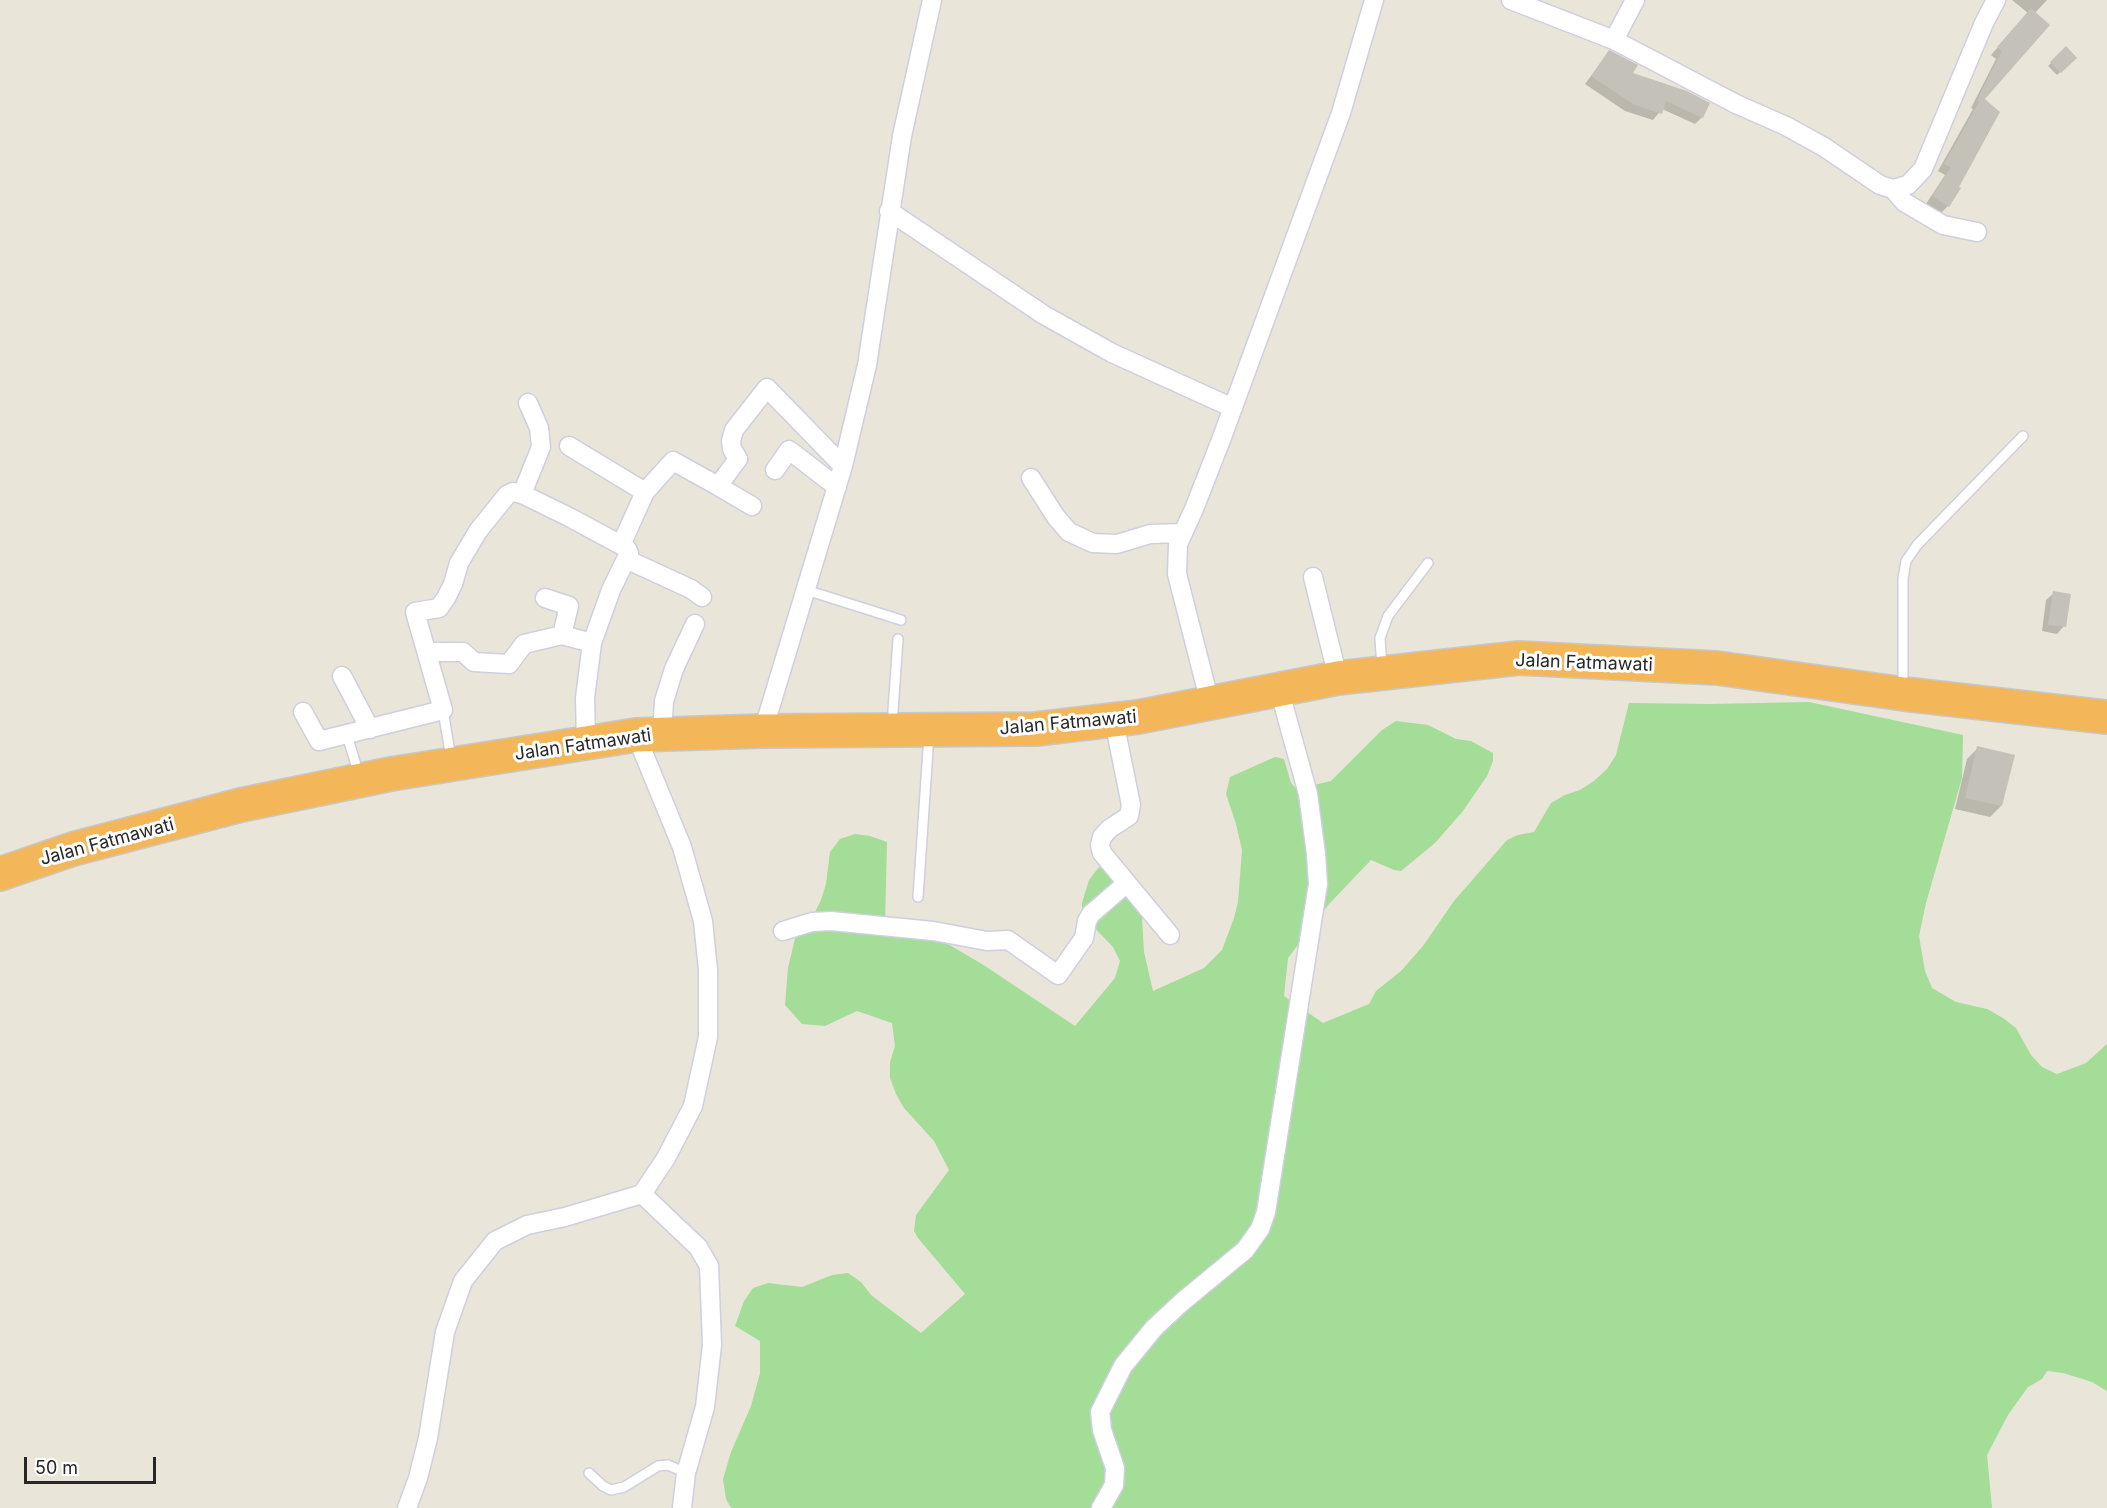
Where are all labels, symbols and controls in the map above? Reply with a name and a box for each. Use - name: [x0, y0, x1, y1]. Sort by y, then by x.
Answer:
- street label: Jalan Fatmawati: [1515, 650, 1653, 676]
- street label: Jalan Fatmawati: [998, 706, 1138, 740]
- street label: Jalan Fatmawati: [513, 725, 653, 765]
- street label: Jalan Fatmawati: [38, 814, 176, 870]
- scale bar: [27, 1445, 159, 1483]
- text: 50 m: [35, 1457, 78, 1478]

